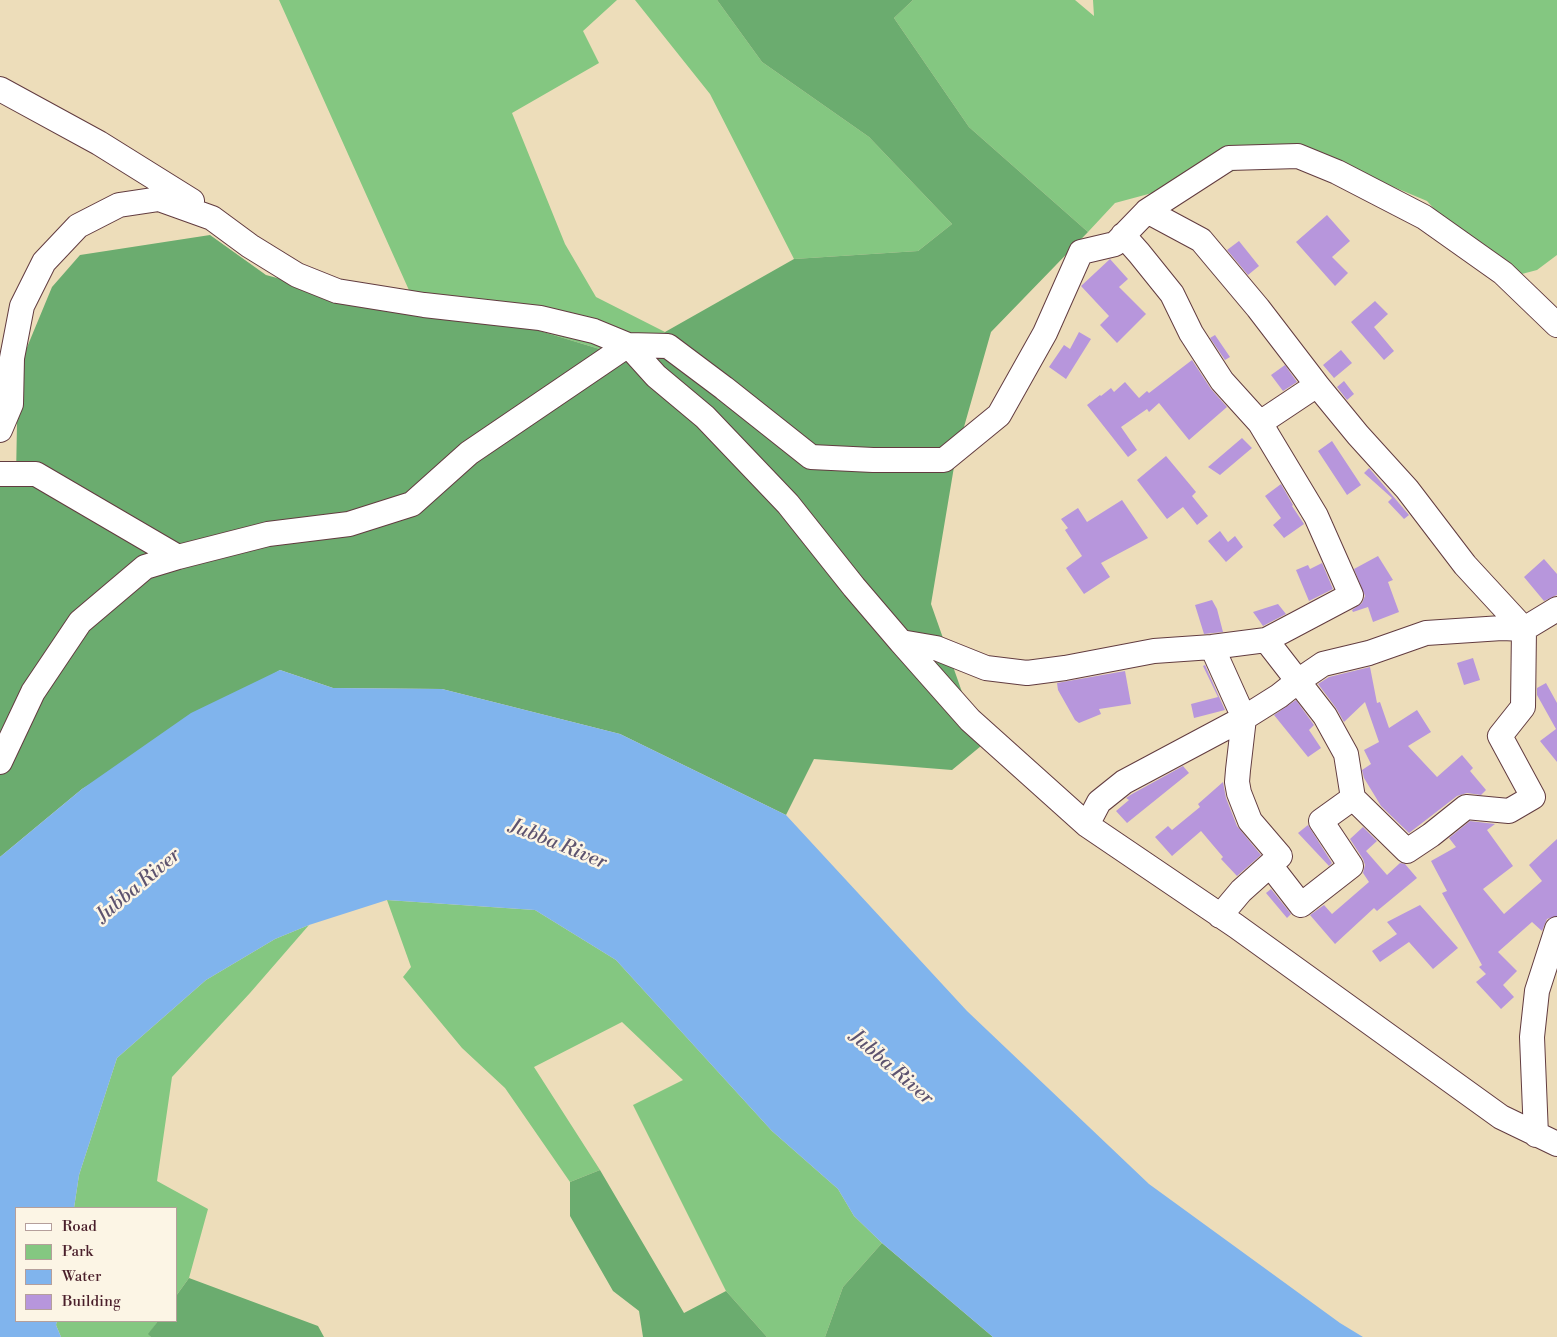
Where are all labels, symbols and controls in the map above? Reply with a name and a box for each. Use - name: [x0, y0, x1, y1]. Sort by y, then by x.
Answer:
- water label: Jubba River: [506, 815, 610, 875]
- water label: Jubba River: [92, 844, 186, 928]
- water label: Jubba River: [844, 1025, 938, 1111]
- legend: [15, 1207, 178, 1322]
- text: Road: [62, 1217, 97, 1236]
- text: Park: [62, 1242, 93, 1261]
- text: Water: [62, 1267, 101, 1286]
- text: Building: [62, 1292, 121, 1311]

